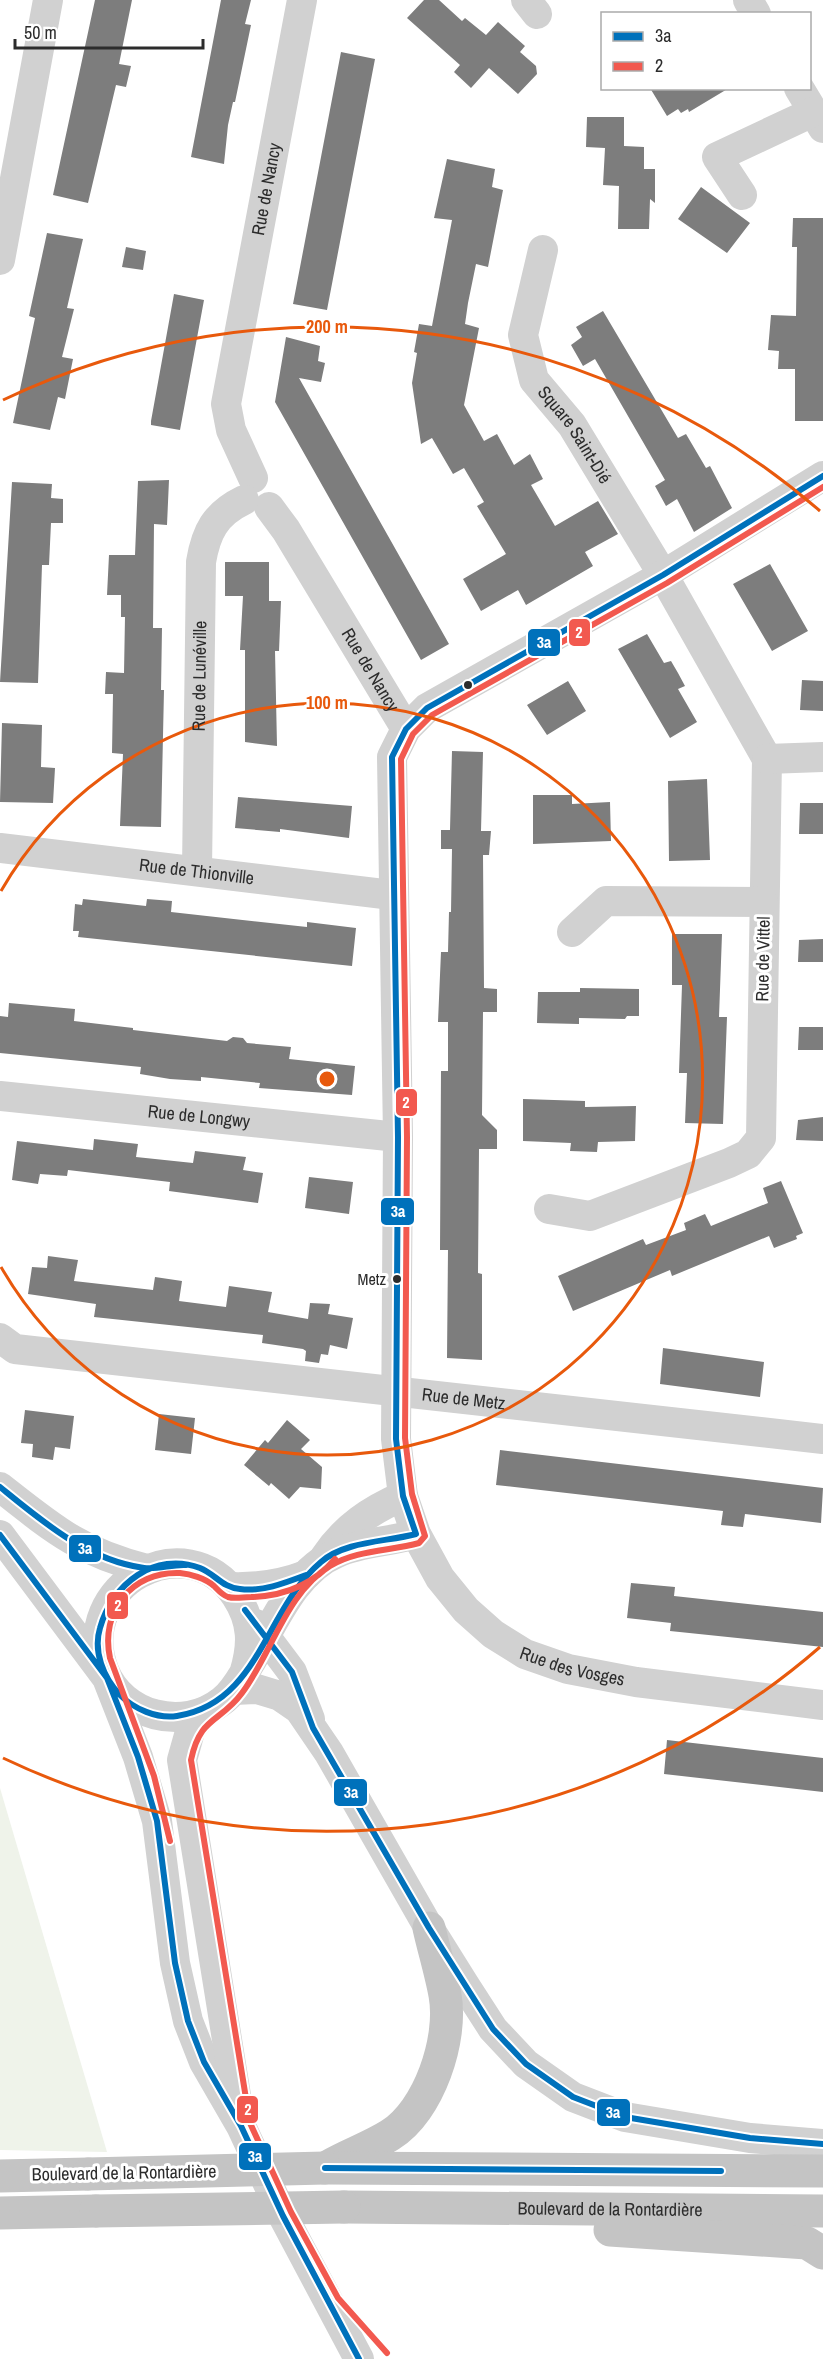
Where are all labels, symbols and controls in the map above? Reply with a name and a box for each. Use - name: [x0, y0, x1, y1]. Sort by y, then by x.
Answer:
- scale bar: [15, 12, 202, 50]
- legend: [601, 12, 811, 90]
- text: 50 m: [24, 20, 57, 45]
- text: 3a: [655, 23, 671, 48]
- text: 2: [655, 53, 663, 78]
- street label: Rue de Nancy: [245, 140, 287, 237]
- text: 200 m: [306, 314, 348, 339]
- street label: Square Saint-Dié: [532, 380, 618, 488]
- line badge: 2: [568, 618, 591, 647]
- street label: Rue de Lunéville: [186, 620, 212, 732]
- text: 2: [575, 621, 583, 643]
- street label: Rue de Nancy: [336, 623, 406, 717]
- line badge: 3a: [527, 628, 561, 657]
- text: 3a: [537, 631, 552, 653]
- unlabelled marker: [462, 679, 474, 691]
- text: 100 m: [306, 690, 348, 715]
- street label: Rue de Thionville: [138, 852, 256, 890]
- street label: Rue de Vittel: [749, 916, 776, 1002]
- centre of rings: [317, 1069, 337, 1089]
- line badge: 2: [395, 1088, 418, 1117]
- text: 2: [402, 1091, 410, 1113]
- street label: Rue de Longwy: [147, 1098, 252, 1134]
- line badge: 3a: [380, 1197, 415, 1226]
- text: 3a: [391, 1200, 406, 1222]
- place label: Metz: [358, 1268, 386, 1290]
- marker: Metz: [391, 1273, 403, 1285]
- street label: Rue de Metz: [421, 1381, 507, 1416]
- line badge: 3a: [68, 1534, 102, 1563]
- text: 3a: [78, 1537, 93, 1559]
- line badge: 2: [106, 1591, 129, 1620]
- text: 2: [114, 1594, 122, 1616]
- street label: Rue des Vosges: [517, 1640, 627, 1692]
- line badge: 3a: [333, 1778, 368, 1807]
- text: 3a: [344, 1781, 359, 1803]
- line badge: 2: [236, 2095, 259, 2124]
- text: 2: [244, 2098, 252, 2120]
- line badge: 3a: [596, 2098, 631, 2127]
- text: 3a: [606, 2101, 621, 2123]
- line badge: 3a: [238, 2142, 272, 2171]
- text: 3a: [248, 2145, 263, 2167]
- street label: Boulevard de la Rontardière: [31, 2158, 217, 2187]
- street label: Boulevard de la Rontardière: [517, 2195, 703, 2222]

